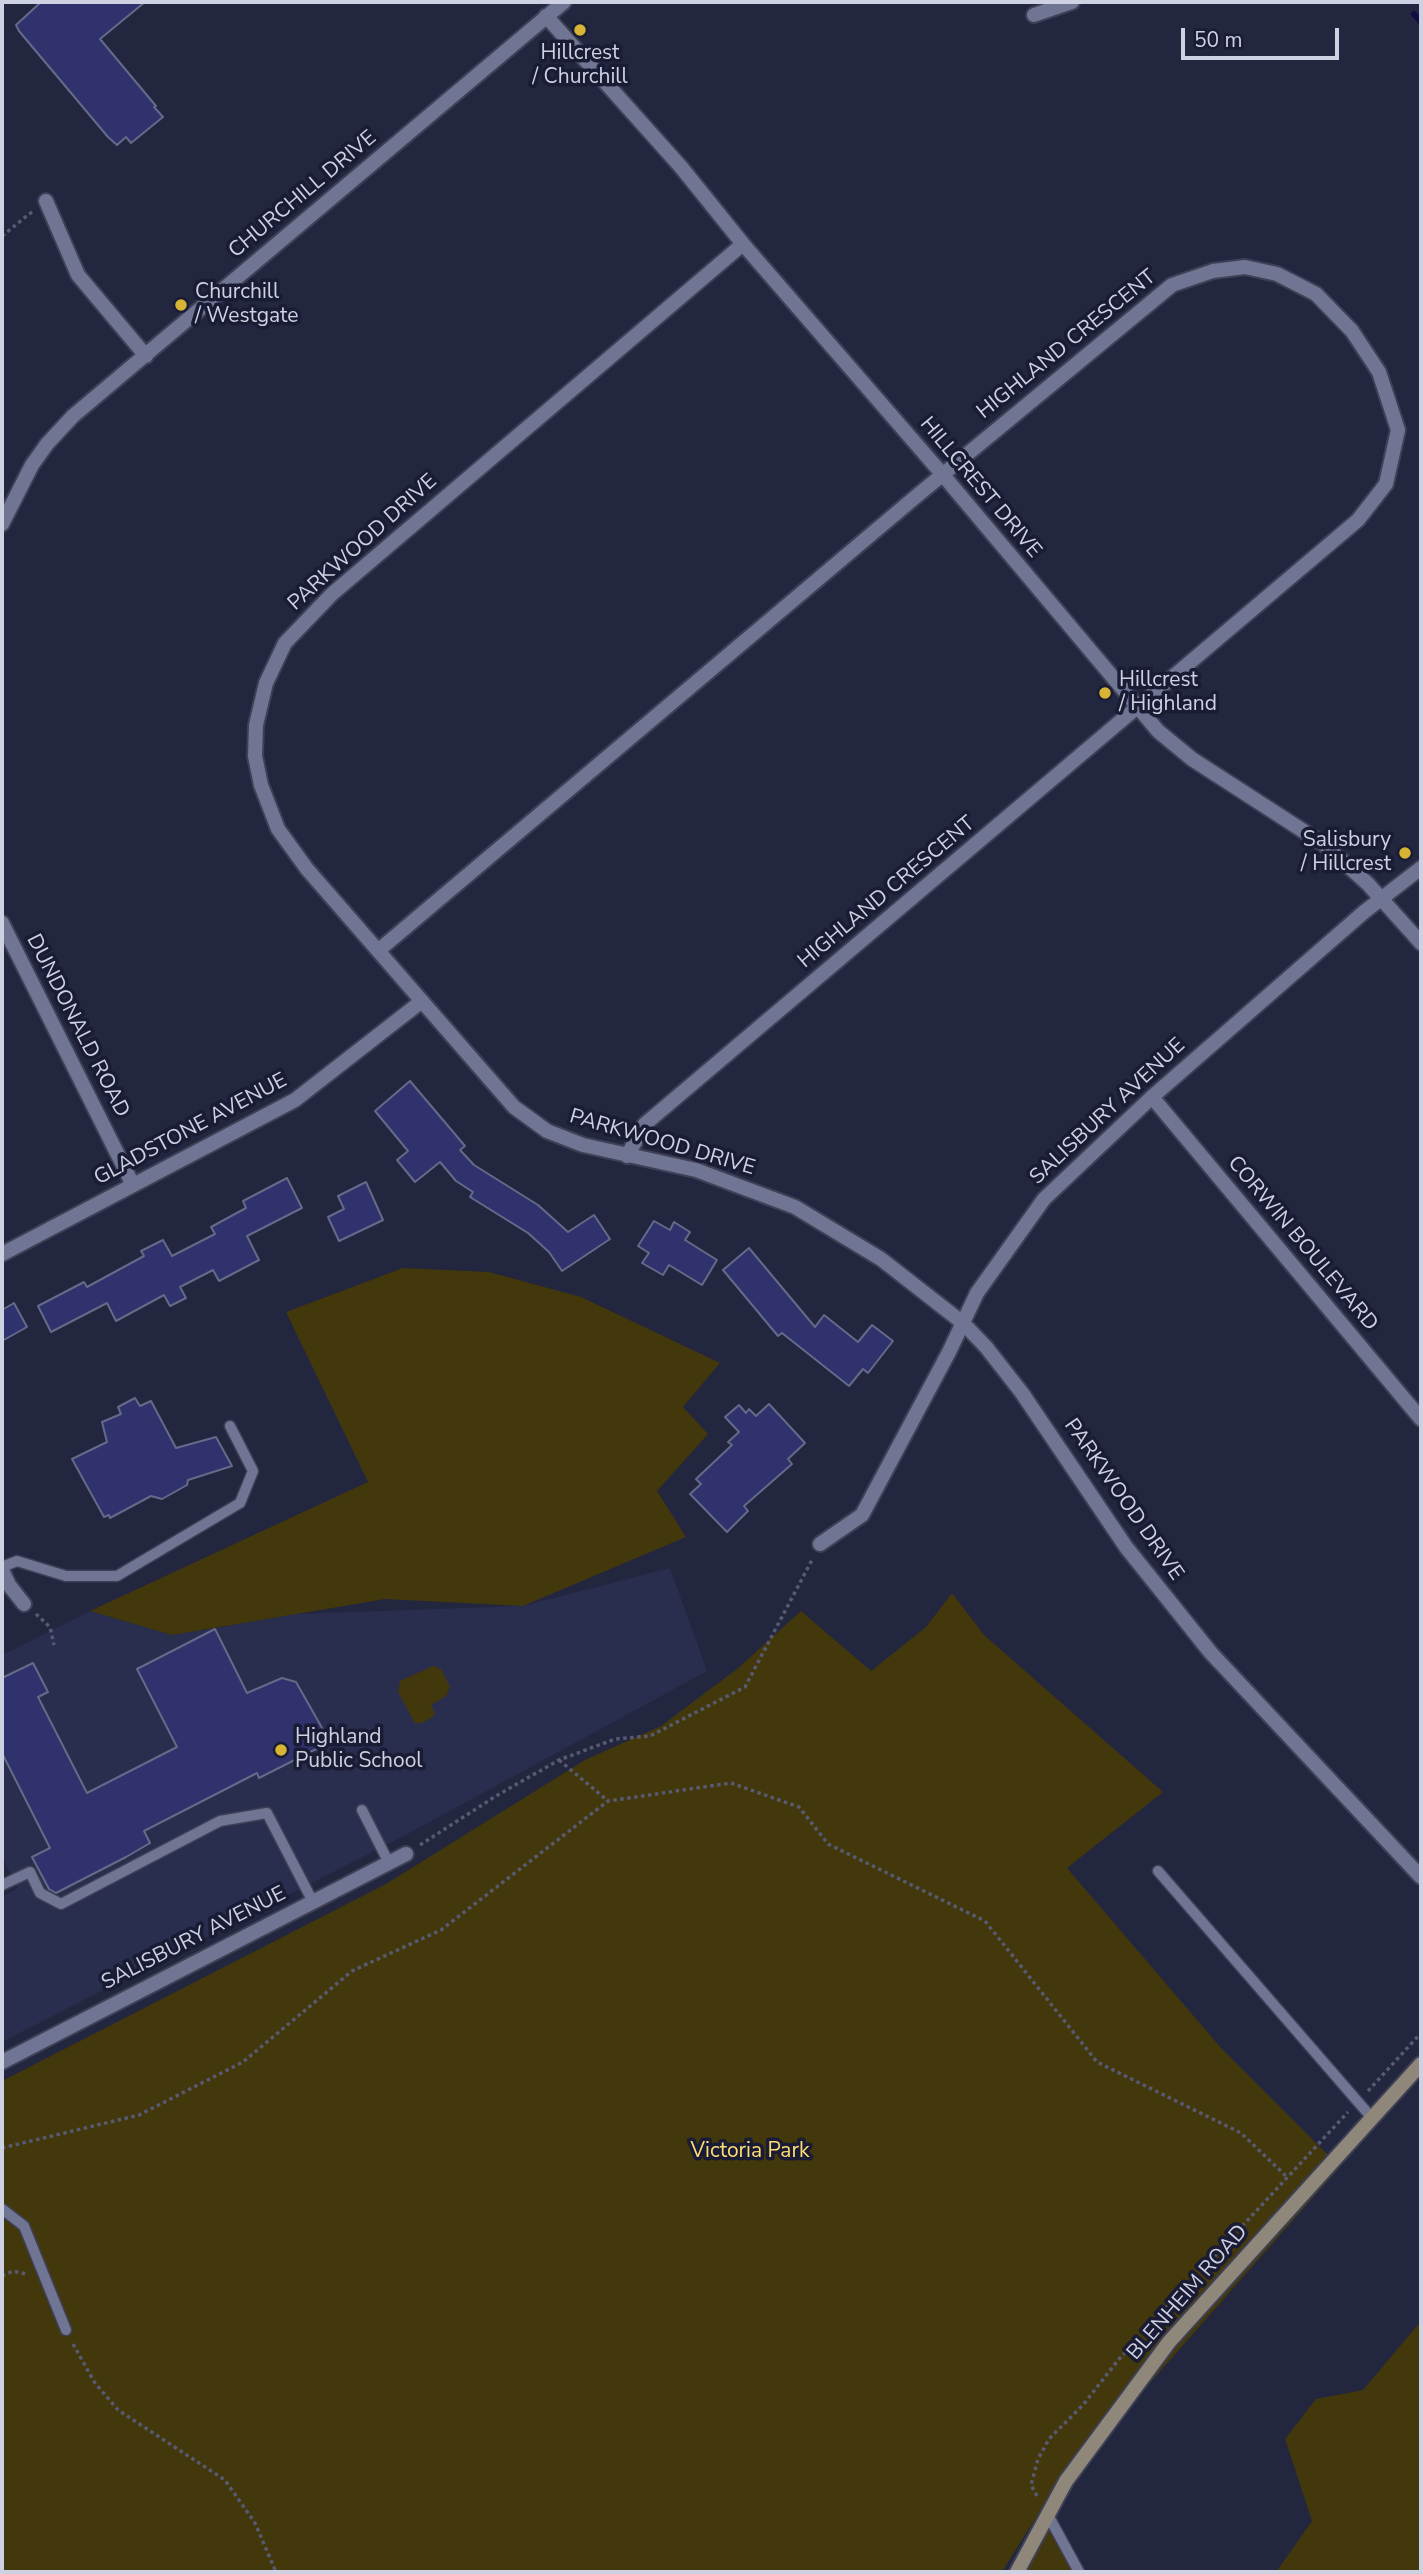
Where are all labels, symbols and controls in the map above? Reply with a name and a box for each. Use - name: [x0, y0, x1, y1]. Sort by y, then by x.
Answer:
- scale bar: [1185, 14, 1342, 58]
- marker: Hillcrest / Churchill: [572, 22, 588, 38]
- text: 50 m: [1194, 26, 1243, 54]
- place label: Hillcrest / Churchill: [532, 41, 628, 91]
- street label: CHURCHILL DRIVE: [224, 126, 382, 264]
- street label: HIGHLAND CRESCENT: [972, 265, 1162, 425]
- place label: Churchill / Westgate: [195, 280, 298, 330]
- marker: Churchill / Westgate: [173, 297, 189, 313]
- street label: HILLCREST DRIVE: [914, 412, 1046, 564]
- street label: PARKWOOD DRIVE: [283, 470, 443, 616]
- place label: Hillcrest / Highland: [1119, 668, 1217, 718]
- marker: Hillcrest / Highland: [1097, 685, 1113, 701]
- street label: HIGHLAND CRESCENT: [793, 812, 981, 974]
- place label: Salisbury / Hillcrest: [1301, 828, 1391, 878]
- marker: Salisbury / Hillcrest: [1397, 845, 1413, 861]
- street label: DUNDONALD ROAD: [20, 930, 134, 1122]
- street label: SALISBURY AVENUE: [1025, 1034, 1191, 1190]
- street label: GLADSTONE AVENUE: [90, 1068, 292, 1192]
- street label: PARKWOOD DRIVE: [566, 1104, 758, 1182]
- street label: CORWIN BOULEVARD: [1222, 1151, 1382, 1337]
- street label: PARKWOOD DRIVE: [1058, 1414, 1188, 1586]
- place label: Highland Public School: [295, 1725, 423, 1775]
- marker: Highland Public School: [273, 1742, 289, 1758]
- street label: SALISBURY AVENUE: [98, 1882, 290, 1996]
- park label: Victoria Park: [691, 2139, 809, 2165]
- street label: BLENHEIM ROAD: [1122, 2220, 1254, 2366]

